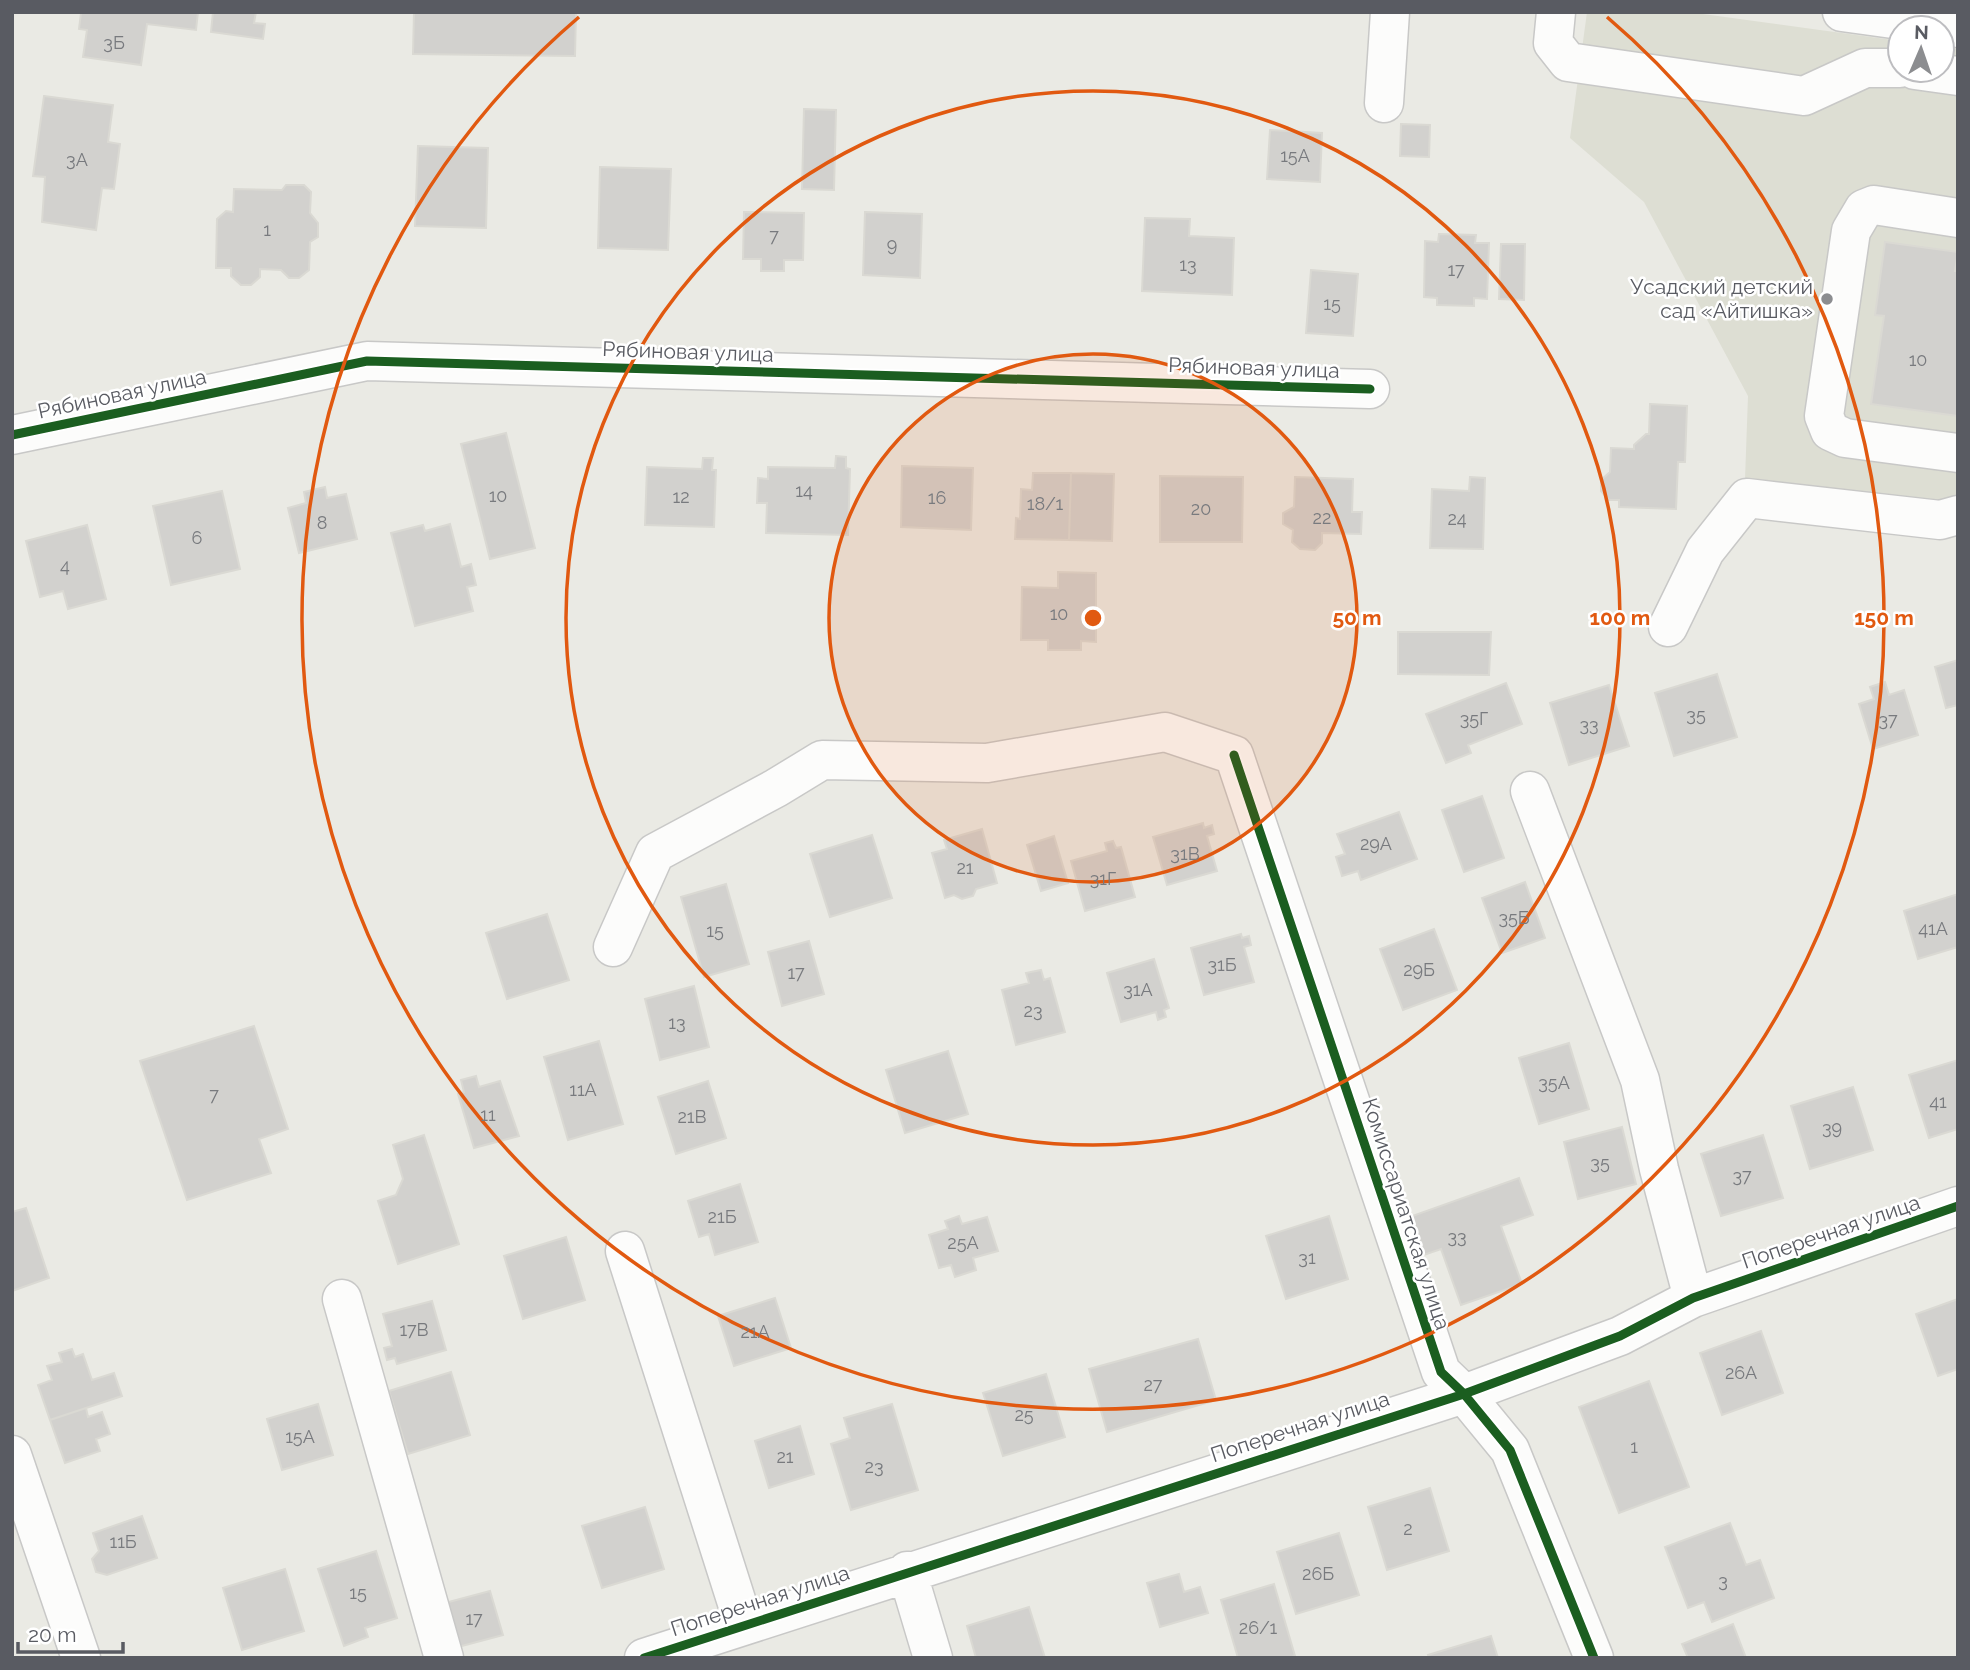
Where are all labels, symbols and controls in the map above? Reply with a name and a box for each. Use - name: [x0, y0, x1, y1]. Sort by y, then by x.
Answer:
- north arrow: [1886, 14, 1956, 84]
- text: N: [1914, 21, 1929, 43]
- house number: 3Б: [103, 32, 125, 53]
- house number: 15А: [1280, 145, 1310, 166]
- house number: 3А: [66, 149, 88, 170]
- house number: 1: [263, 219, 271, 240]
- house number: 7: [769, 225, 779, 246]
- house number: 9: [887, 234, 897, 255]
- house number: 13: [1179, 254, 1197, 275]
- house number: 17: [1447, 259, 1465, 280]
- place label: Усадский детский сад «Айтишка»: [1630, 274, 1813, 323]
- marker: Усадский детский сад «Айтишка»: [1819, 291, 1835, 307]
- house number: 15: [1323, 293, 1341, 314]
- street label: Рябиновая улица: [602, 336, 774, 367]
- house number: 10: [1909, 349, 1927, 370]
- street label: Рябиновая улица: [1168, 352, 1340, 383]
- street label: Рябиновая улица: [35, 363, 208, 424]
- house number: 14: [795, 480, 813, 501]
- house number: 10: [489, 485, 507, 506]
- house number: 12: [672, 486, 690, 507]
- house number: 16: [928, 487, 946, 508]
- house number: 18/1: [1027, 493, 1064, 514]
- house number: 20: [1191, 498, 1211, 519]
- house number: 22: [1313, 507, 1331, 528]
- house number: 24: [1447, 508, 1467, 529]
- house number: 8: [317, 512, 327, 533]
- house number: 6: [192, 527, 203, 548]
- house number: 4: [60, 555, 70, 576]
- house number: 10: [1050, 603, 1068, 624]
- text: 50 m: [1332, 605, 1382, 630]
- text: 100 m: [1590, 605, 1650, 630]
- text: 150 m: [1854, 605, 1914, 630]
- centre of rings: [1081, 606, 1105, 630]
- house number: 35: [1686, 704, 1706, 725]
- house number: 35Г: [1460, 708, 1488, 729]
- house number: 37: [1878, 709, 1898, 730]
- house number: 33: [1579, 714, 1599, 735]
- house number: 29А: [1360, 833, 1392, 854]
- house number: 31В: [1170, 843, 1200, 864]
- house number: 21: [956, 857, 974, 878]
- house number: 31Г: [1090, 868, 1116, 889]
- house number: 35Б: [1498, 907, 1530, 928]
- house number: 41А: [1918, 918, 1948, 939]
- house number: 15: [706, 920, 724, 941]
- house number: 31Б: [1207, 954, 1237, 975]
- house number: 29Б: [1403, 959, 1435, 980]
- house number: 17: [787, 962, 805, 983]
- house number: 31А: [1123, 979, 1153, 1000]
- house number: 23: [1024, 1000, 1043, 1021]
- house number: 13: [668, 1012, 686, 1033]
- house number: 35А: [1538, 1072, 1570, 1093]
- house number: 11А: [569, 1079, 597, 1100]
- house number: 7: [209, 1084, 219, 1105]
- house number: 41: [1929, 1091, 1947, 1112]
- street label: Комиссариатская улица: [1357, 1095, 1456, 1333]
- house number: 11: [480, 1104, 496, 1125]
- house number: 21В: [677, 1106, 707, 1127]
- house number: 39: [1822, 1117, 1842, 1138]
- house number: 35: [1590, 1152, 1610, 1173]
- house number: 37: [1732, 1165, 1752, 1186]
- street label: Поперечная улица: [1739, 1189, 1923, 1274]
- house number: 21Б: [708, 1206, 737, 1227]
- house number: 33: [1447, 1226, 1467, 1247]
- house number: 25А: [947, 1232, 979, 1253]
- house number: 31: [1298, 1247, 1316, 1268]
- house number: 17В: [399, 1319, 429, 1340]
- house number: 21А: [740, 1321, 770, 1342]
- house number: 26А: [1725, 1362, 1757, 1383]
- house number: 27: [1143, 1374, 1163, 1395]
- street label: Поперечная улица: [1207, 1386, 1392, 1467]
- house number: 25: [1014, 1404, 1034, 1425]
- house number: 15А: [285, 1426, 315, 1447]
- house number: 1: [1630, 1436, 1638, 1457]
- house number: 21: [776, 1446, 794, 1467]
- house number: 23: [865, 1456, 884, 1477]
- house number: 2: [1403, 1518, 1413, 1539]
- house number: 11Б: [109, 1531, 137, 1552]
- street label: Поперечная улица: [667, 1560, 852, 1641]
- house number: 26Б: [1302, 1563, 1334, 1584]
- house number: 3: [1718, 1570, 1728, 1591]
- house number: 15: [349, 1582, 367, 1603]
- house number: 17: [465, 1608, 483, 1629]
- scale bar: [18, 1610, 122, 1654]
- house number: 26/1: [1239, 1617, 1278, 1638]
- text: 20 m: [28, 1622, 76, 1647]

